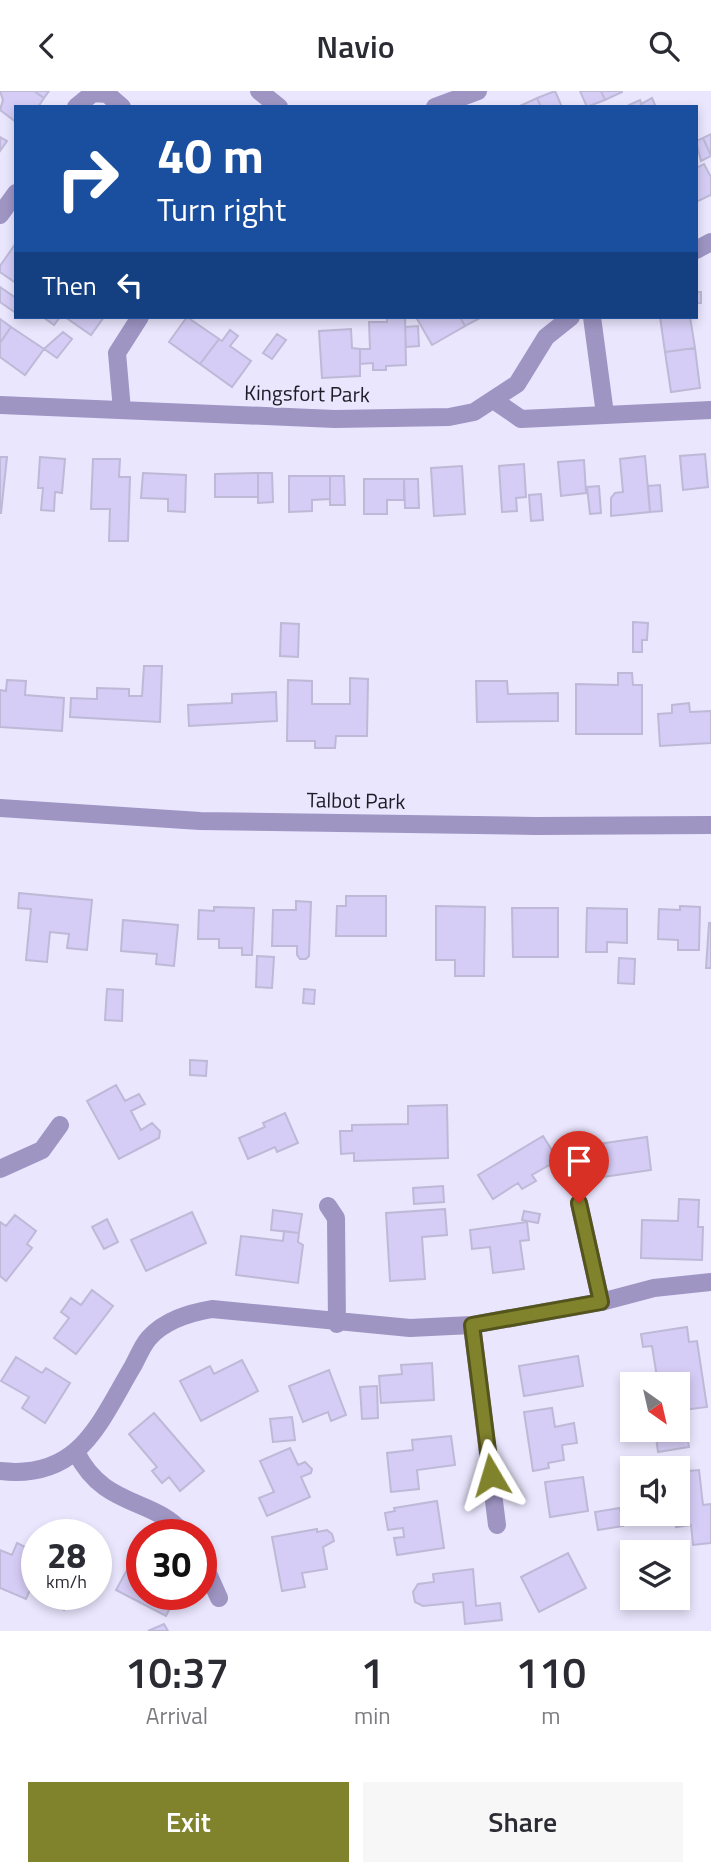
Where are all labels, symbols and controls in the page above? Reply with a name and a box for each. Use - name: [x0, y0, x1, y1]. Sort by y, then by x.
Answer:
- text: Navio: [316, 22, 395, 70]
- icon: back: [28, 27, 66, 65]
- icon: search: [645, 27, 683, 65]
- text: 40 m: [157, 117, 264, 192]
- icon: right: [42, 133, 133, 224]
- text: Turn right: [157, 185, 286, 233]
- text: Then: [42, 266, 97, 305]
- icon: left: [111, 266, 149, 304]
- street label: Kingsfort Park: [244, 376, 370, 410]
- street label: Talbot Park: [306, 783, 406, 817]
- pin: [549, 1131, 609, 1203]
- icon: arrive: [560, 1142, 598, 1180]
- north arrow: [620, 1372, 690, 1442]
- map controls: [620, 1372, 690, 1610]
- position arrow: [454, 1438, 528, 1512]
- button: sound: [620, 1456, 690, 1526]
- speed limit sign: 30: [126, 1519, 217, 1610]
- text: 28: [47, 1528, 86, 1582]
- button: layers: [620, 1540, 690, 1610]
- text: km/h: [46, 1568, 87, 1595]
- text: 10:37: [125, 1640, 229, 1704]
- text: 1: [361, 1640, 384, 1704]
- text: 110: [516, 1640, 586, 1704]
- text: Arrival: [146, 1698, 208, 1733]
- text: min: [354, 1698, 391, 1733]
- text: m: [541, 1698, 560, 1733]
- button: Exit: [28, 1782, 349, 1862]
- button: Share: [363, 1782, 683, 1862]

